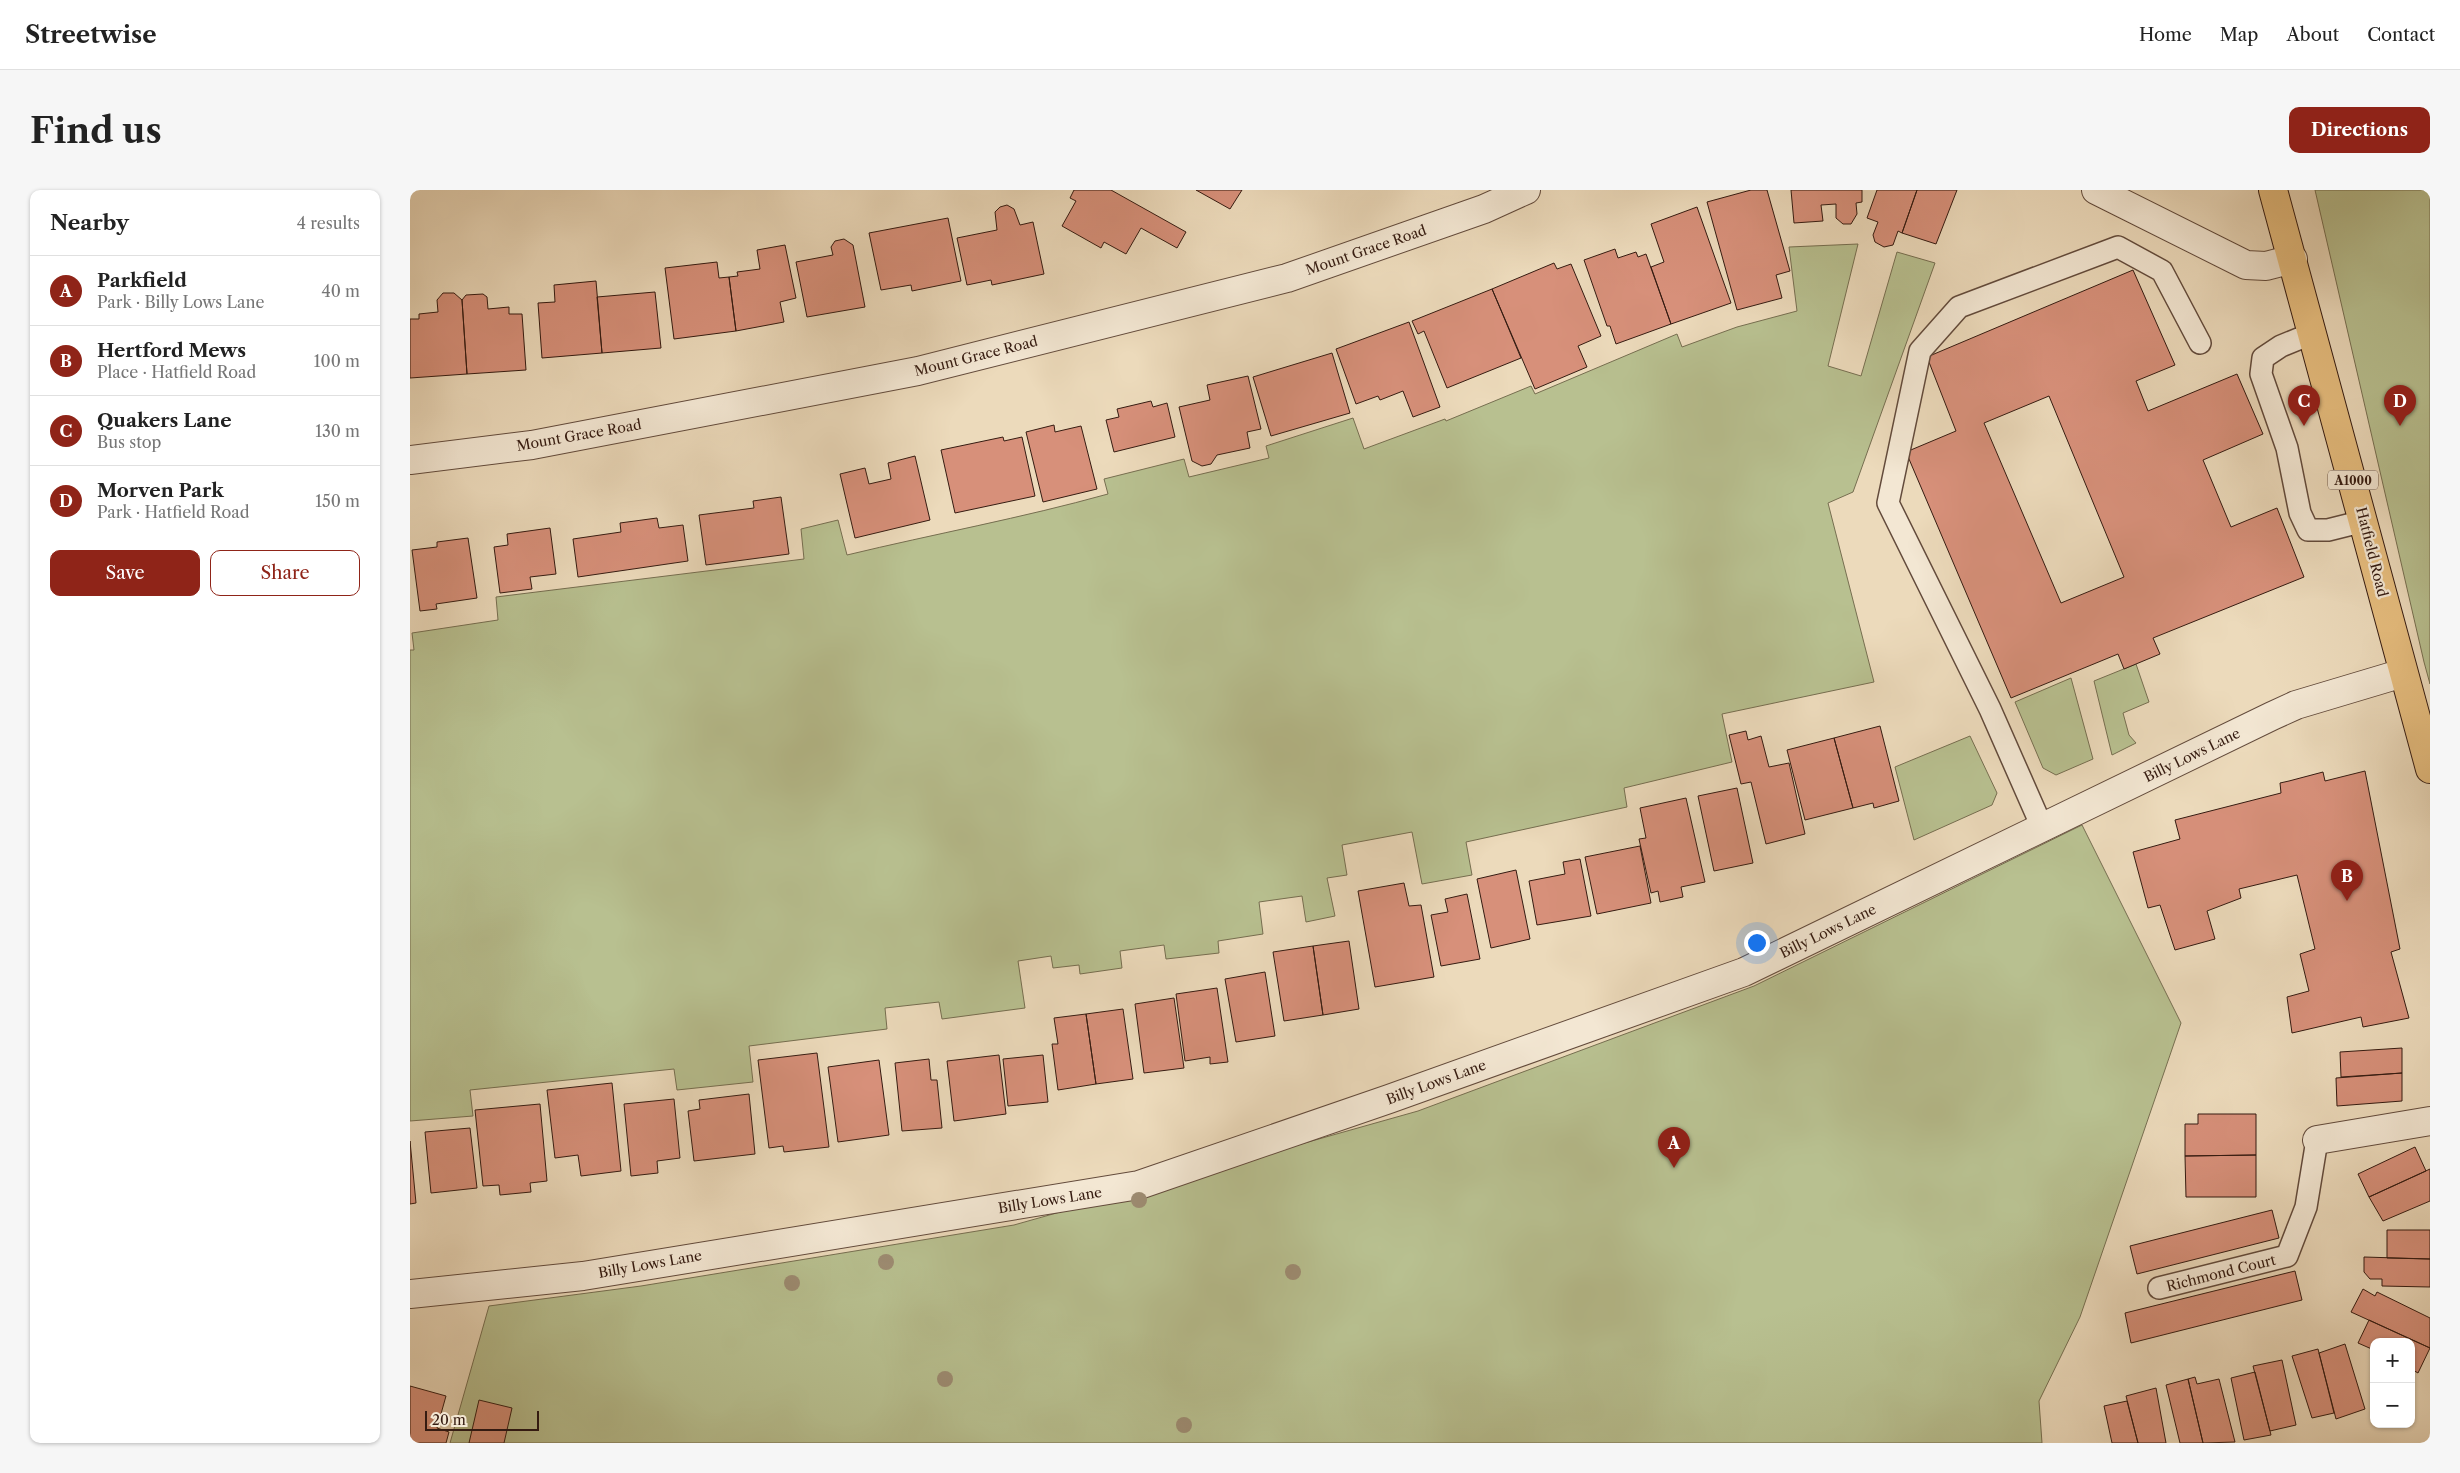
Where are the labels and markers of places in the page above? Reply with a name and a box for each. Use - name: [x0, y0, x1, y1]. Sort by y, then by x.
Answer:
- pin: C: [2288, 385, 2320, 426]
- pin: D: [2384, 385, 2416, 426]
- pin: B: [2331, 860, 2363, 901]
- pin: A: [1658, 1127, 1690, 1168]

